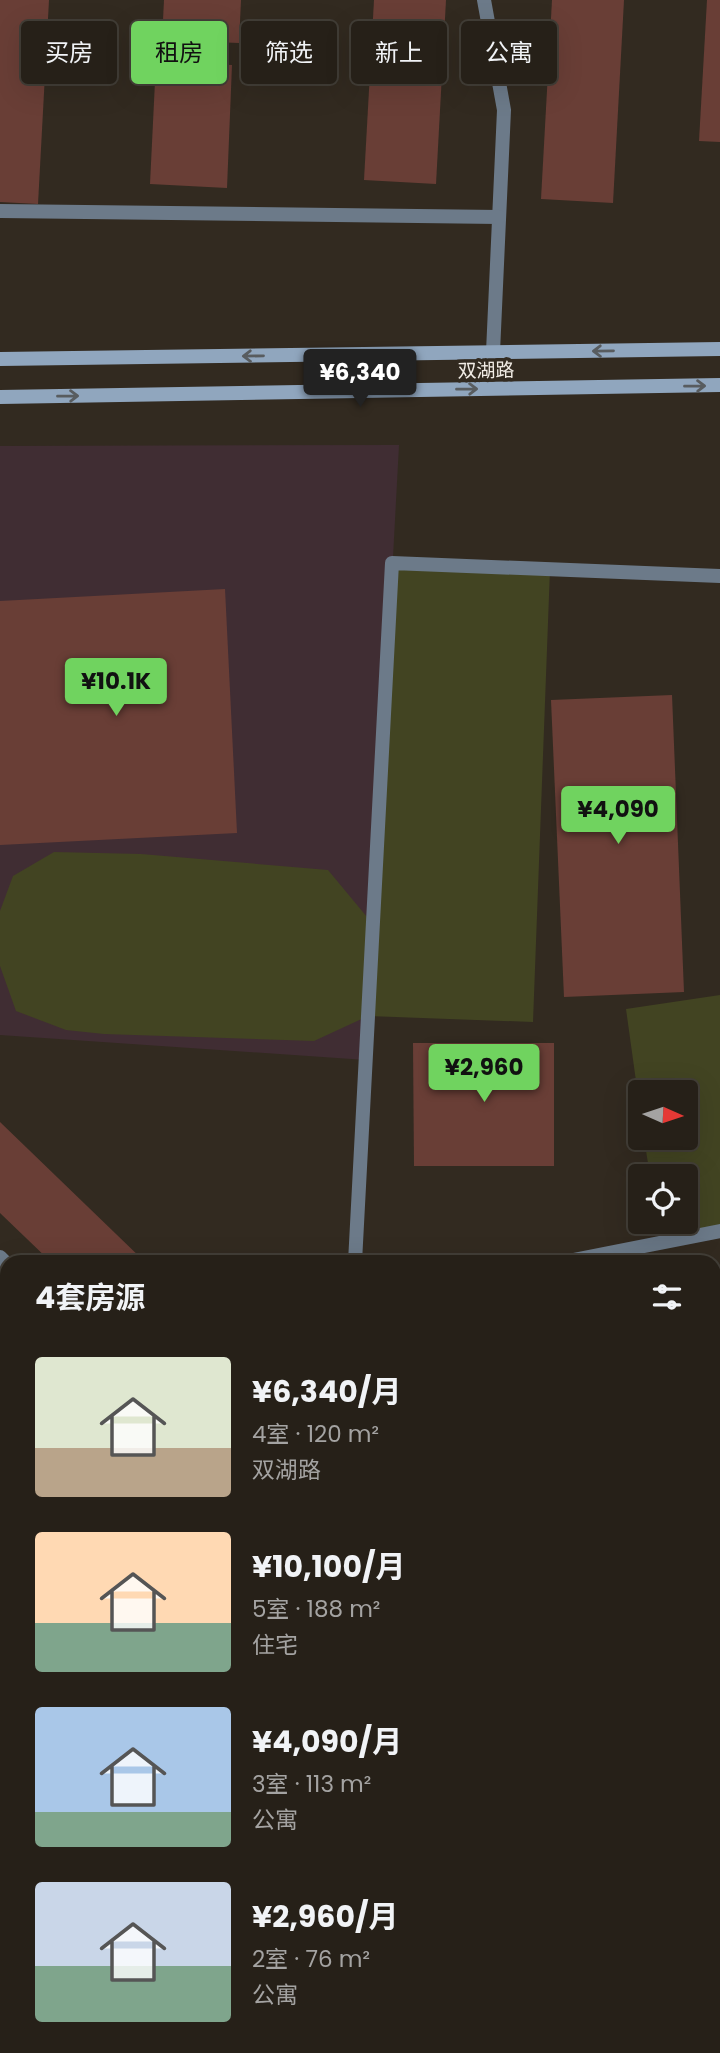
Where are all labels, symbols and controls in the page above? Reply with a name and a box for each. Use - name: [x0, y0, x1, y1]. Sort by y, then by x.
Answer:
- chip: 买房: [21, 21, 117, 84]
- chip: 租房: [131, 21, 227, 84]
- chip: 筛选: [241, 21, 337, 84]
- chip: 新上: [351, 21, 447, 84]
- chip: 公寓: [461, 21, 557, 84]
- one-way arrow: [592, 344, 615, 357]
- one-way arrow: [242, 349, 265, 362]
- pin: ¥6,340: [303, 350, 417, 409]
- text: ¥6,340: [319, 356, 401, 388]
- street label: 双湖路: [457, 357, 515, 384]
- one-way arrow: [683, 379, 706, 392]
- one-way arrow: [455, 383, 478, 396]
- one-way arrow: [56, 389, 79, 403]
- pin: ¥10.1K: [59, 658, 173, 718]
- text: ¥10.1K: [81, 665, 151, 697]
- pin: ¥4,090: [561, 786, 675, 846]
- text: ¥4,090: [577, 793, 659, 825]
- pin: ¥2,960: [427, 1044, 541, 1104]
- text: ¥2,960: [445, 1051, 523, 1083]
- north arrow: [628, 1080, 698, 1150]
- map controls: [628, 1080, 698, 1234]
- button: locate: [628, 1164, 698, 1234]
- text: 4套房源: [35, 1276, 145, 1319]
- icon: filters: [648, 1278, 686, 1316]
- text: ¥6,340/月: [252, 1370, 401, 1413]
- icon: home: [91, 1385, 175, 1469]
- text: 4室 · 120 m²: [252, 1418, 379, 1450]
- text: 双湖路: [252, 1454, 321, 1486]
- text: ¥10,100/月: [252, 1545, 406, 1588]
- icon: home: [91, 1560, 175, 1644]
- text: 5室 · 188 m²: [252, 1593, 380, 1625]
- text: 住宅: [252, 1629, 298, 1661]
- text: ¥4,090/月: [252, 1720, 402, 1763]
- icon: home: [91, 1735, 175, 1819]
- text: 3室 · 113 m²: [252, 1768, 371, 1800]
- text: 公寓: [252, 1804, 298, 1836]
- text: ¥2,960/月: [252, 1895, 399, 1938]
- icon: home: [91, 1910, 175, 1994]
- text: 2室 · 76 m²: [252, 1943, 370, 1975]
- text: 公寓: [252, 1979, 298, 2011]

